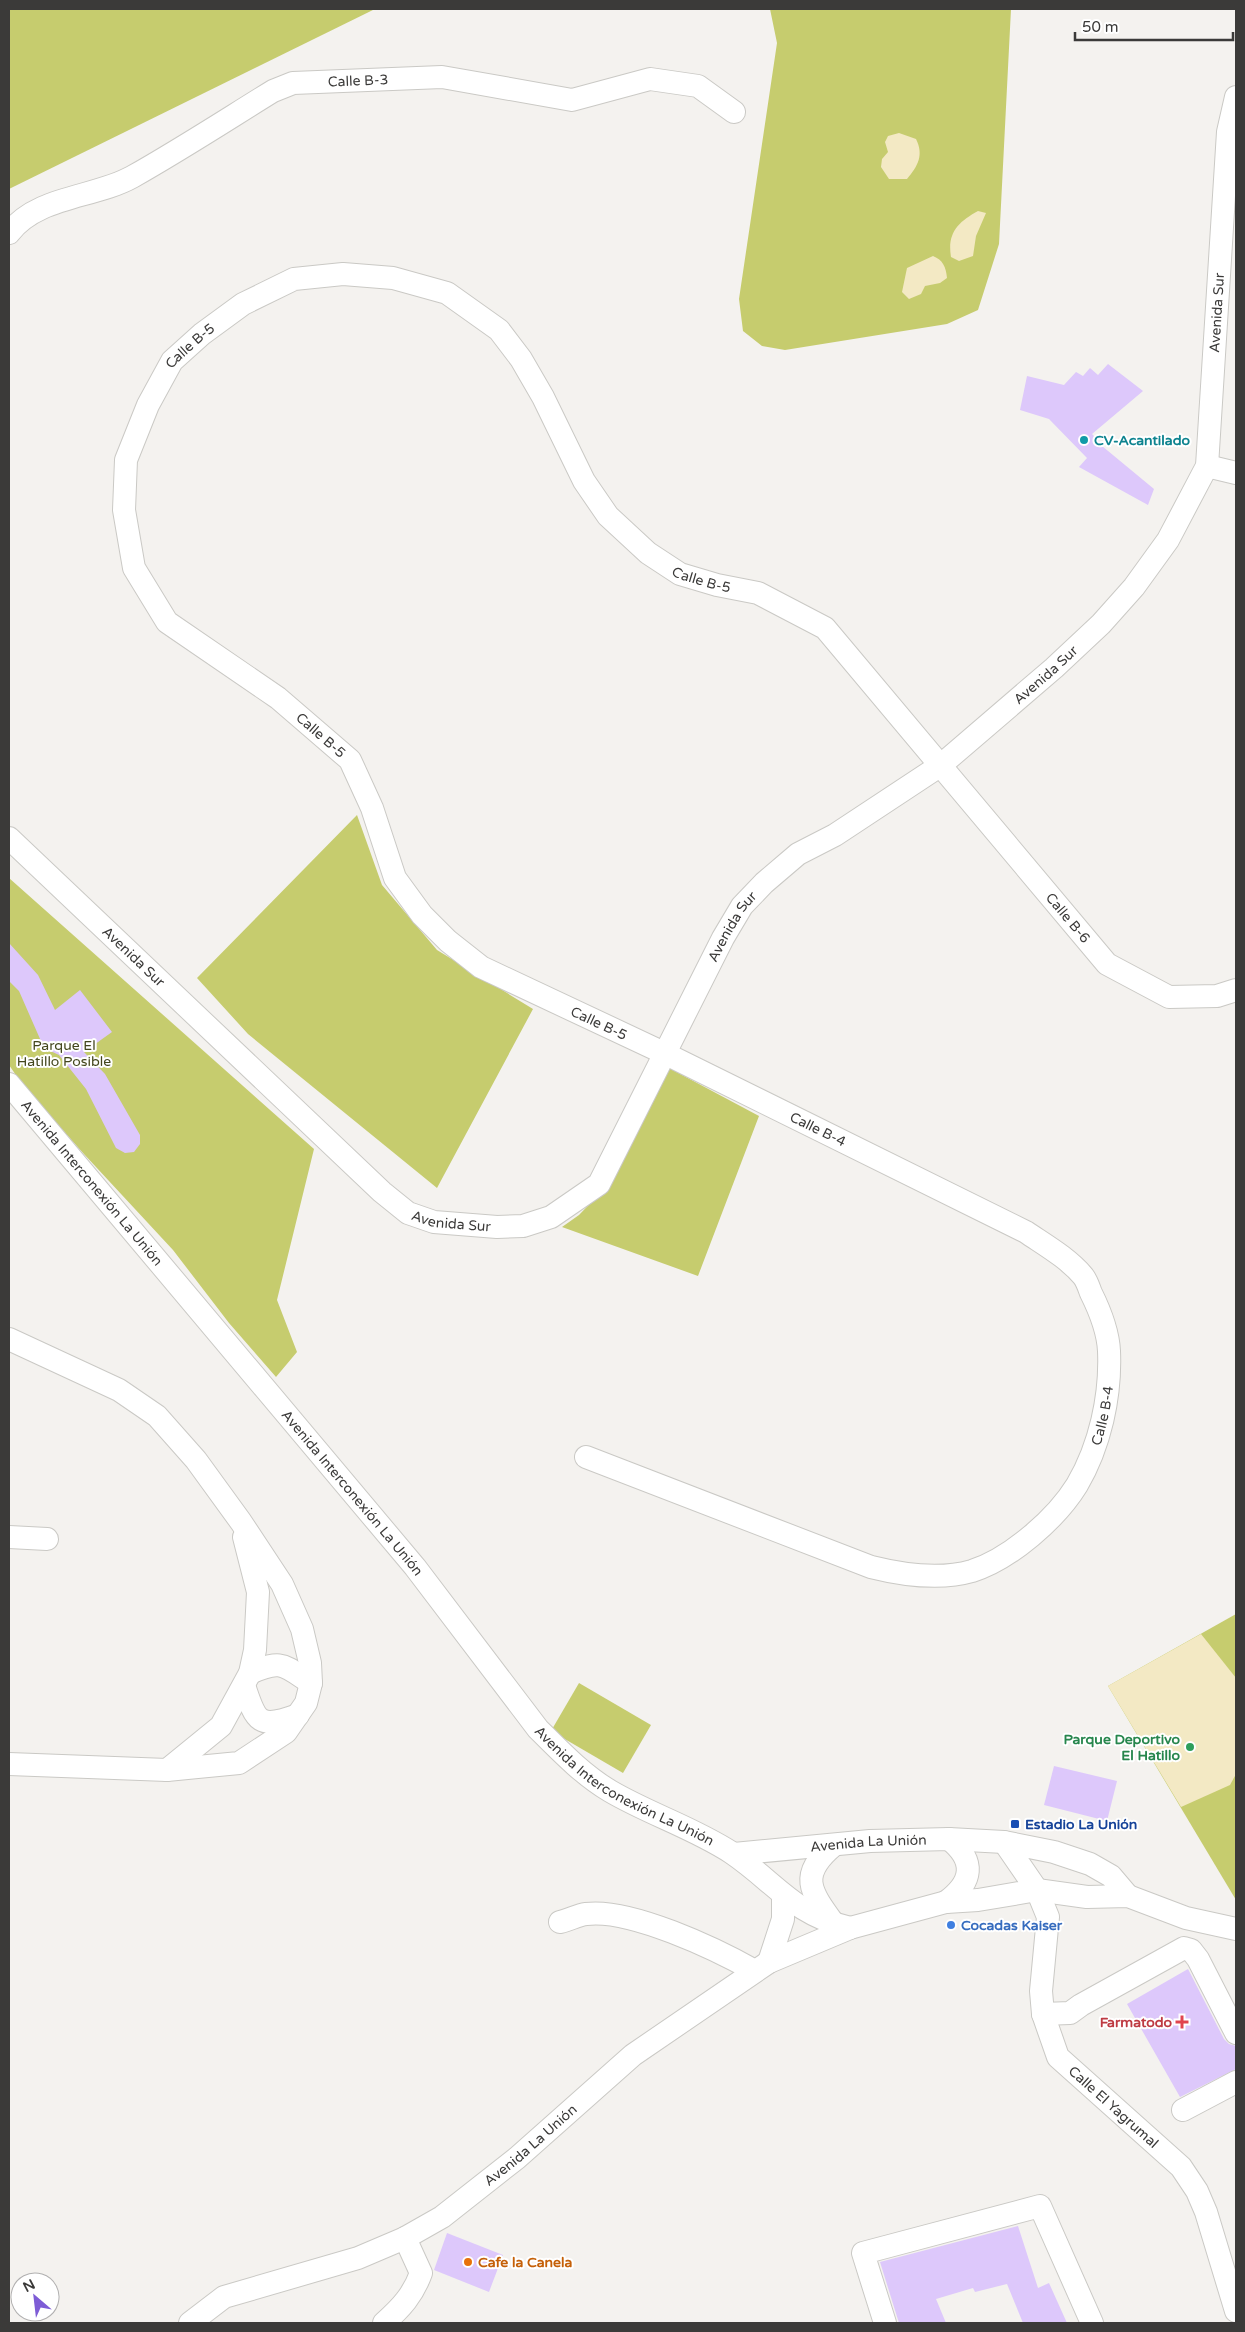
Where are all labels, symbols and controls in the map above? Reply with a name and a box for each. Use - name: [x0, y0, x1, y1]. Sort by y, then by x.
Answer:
- scale bar: [1075, 10, 1232, 42]
- text: 50 m: [1082, 18, 1119, 36]
- street label: Calle B-3: [328, 71, 389, 91]
- street label: Avenida Sur: [1206, 272, 1228, 353]
- street label: Calle B-5: [162, 320, 218, 371]
- place label: CV-Acantilado: [1094, 432, 1190, 449]
- marker: CV-Acantilado: [1078, 434, 1090, 446]
- street label: Calle B-5: [668, 563, 732, 596]
- street label: Avenida Sur: [1010, 642, 1082, 708]
- street label: Calle B-5: [292, 709, 349, 762]
- street label: Avenida Sur: [704, 888, 761, 965]
- street label: Calle B-6: [1042, 889, 1094, 947]
- street label: Avenida Sur: [99, 923, 169, 991]
- street label: Calle B-5: [568, 1003, 630, 1044]
- park label: Parque El Hatillo Posible: [17, 1037, 111, 1070]
- street label: Avenida Interconexión La Unión: [17, 1097, 166, 1269]
- street label: Calle B-4: [787, 1109, 849, 1150]
- street label: Avenida Sur: [409, 1207, 492, 1236]
- street label: Calle B-4: [1088, 1385, 1117, 1448]
- street label: Avenida Interconexión La Unión: [278, 1407, 427, 1579]
- street label: Avenida Interconexión La Unión: [531, 1723, 717, 1850]
- place label: Parque Deportivo El Hatillo: [1063, 1731, 1180, 1764]
- marker: Parque Deportivo El Hatillo: [1184, 1741, 1196, 1753]
- place label: Estadio La Unión: [1025, 1816, 1137, 1833]
- marker: Estadio La Unión: [1009, 1818, 1021, 1830]
- street label: Avenida La Unión: [810, 1832, 927, 1856]
- place label: Cocadas Kaiser: [961, 1917, 1063, 1934]
- marker: Cocadas Kaiser: [945, 1919, 957, 1931]
- place label: Farmatodo: [1100, 2014, 1172, 2031]
- marker: Farmatodo: [1176, 2016, 1188, 2028]
- street label: Calle El Yagrumal: [1065, 2062, 1162, 2152]
- street label: Avenida La Unión: [481, 2101, 580, 2190]
- place label: Cafe la Canela: [478, 2254, 572, 2271]
- marker: Cafe la Canela: [462, 2256, 474, 2268]
- north arrow: [10, 2272, 60, 2322]
- text: N: [20, 2276, 38, 2296]

